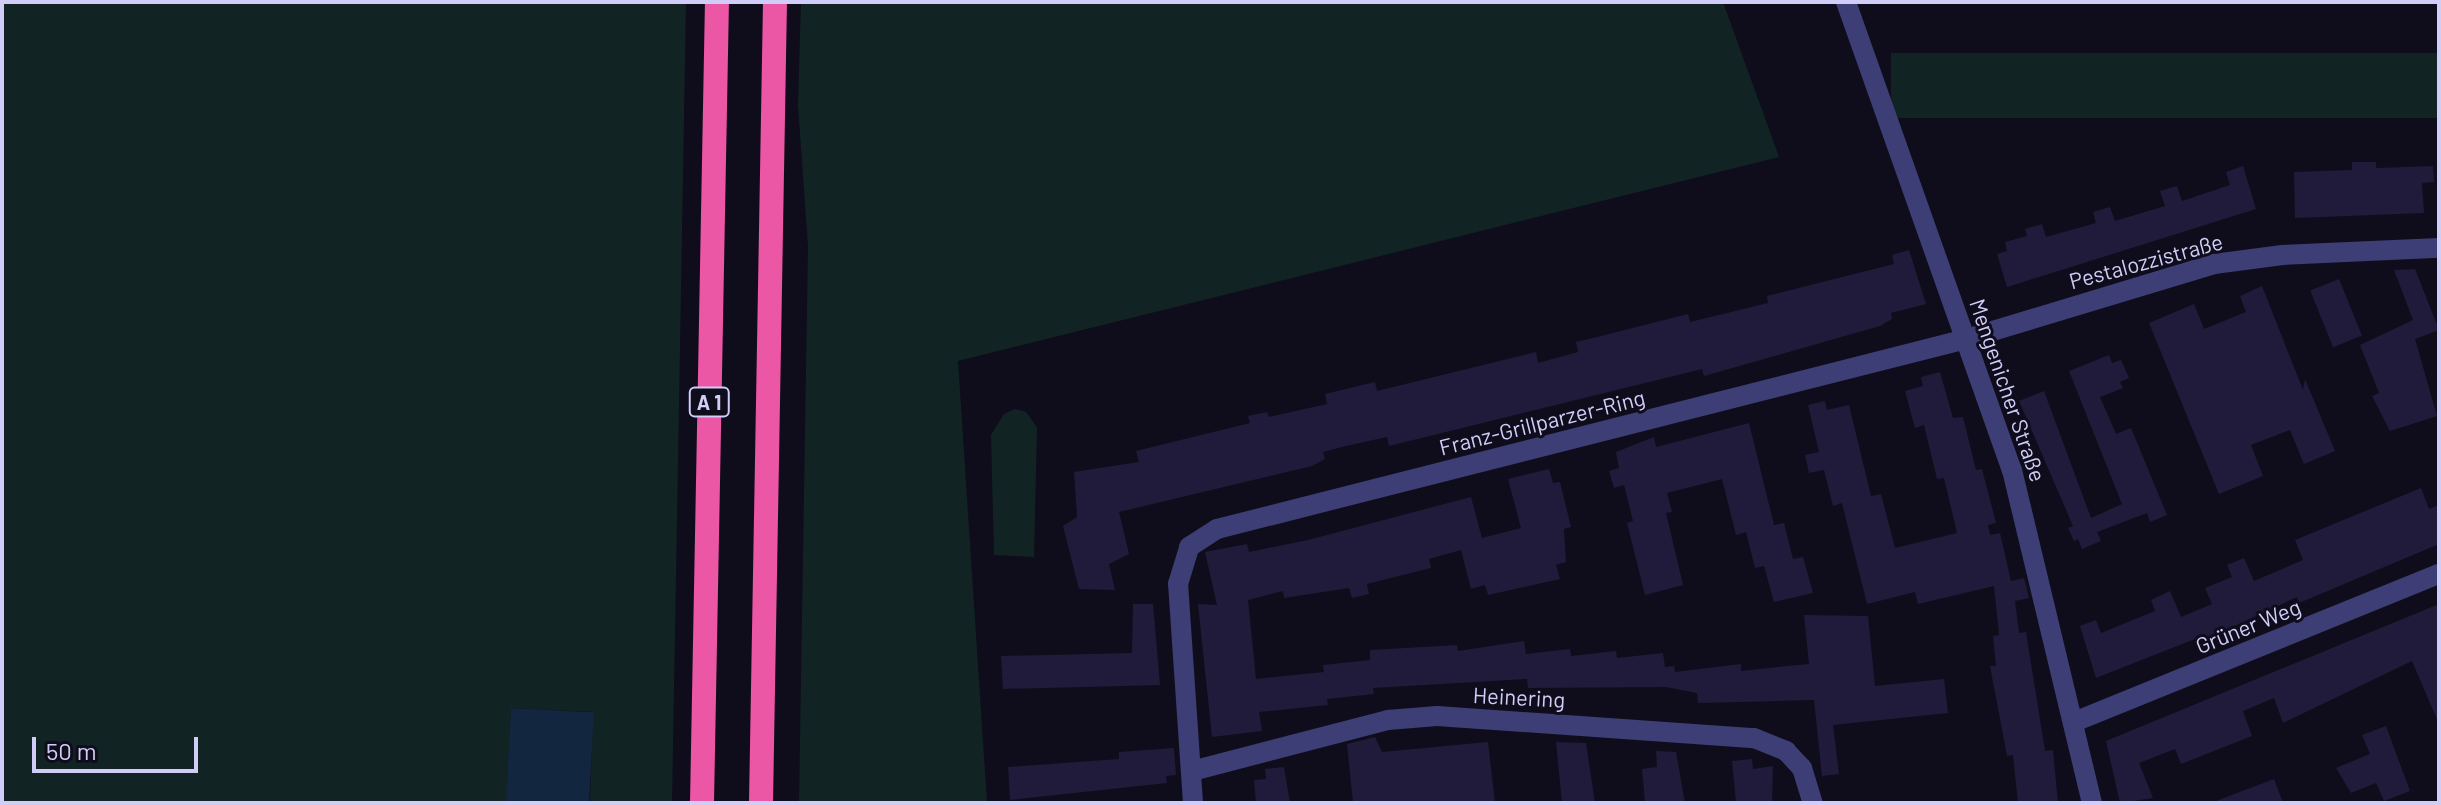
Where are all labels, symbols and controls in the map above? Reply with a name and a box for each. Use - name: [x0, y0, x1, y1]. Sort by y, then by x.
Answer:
- street label: Pestalozzistraße: [2066, 228, 2226, 294]
- street label: Mengenicher Straße: [1964, 295, 2052, 485]
- street label: Franz-Grillparzer-Ring: [1436, 384, 1648, 460]
- road number: A 1: [687, 386, 731, 418]
- street label: Grüner Weg: [2192, 593, 2304, 659]
- street label: Heinering: [1472, 681, 1566, 713]
- scale bar: [36, 721, 202, 771]
- text: 50 m: [46, 736, 97, 765]

